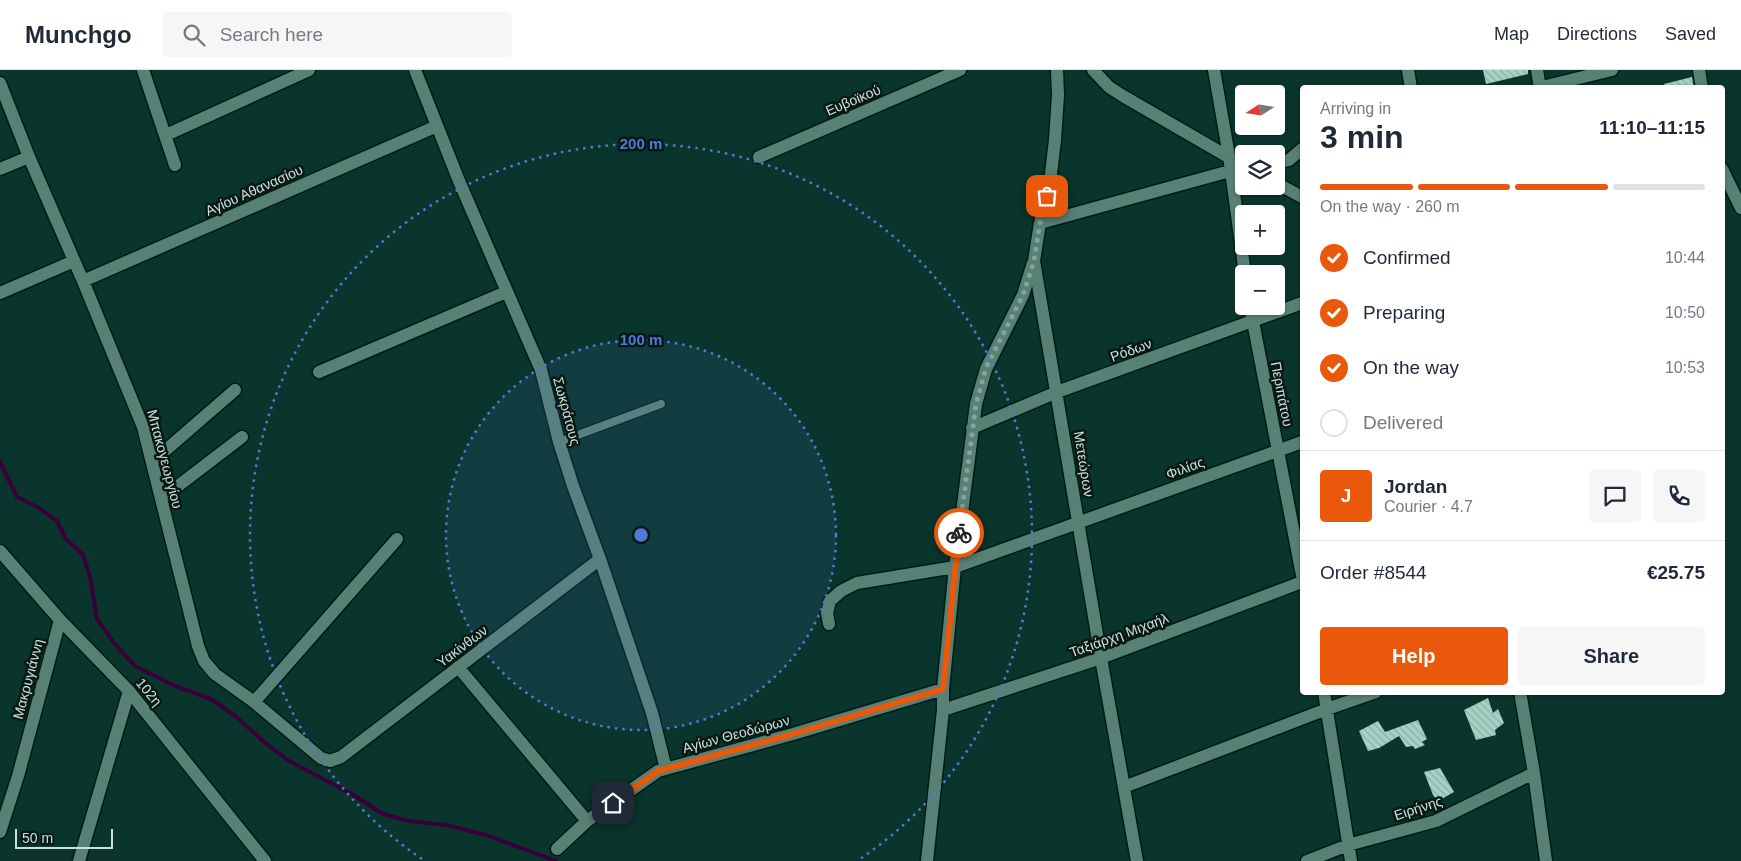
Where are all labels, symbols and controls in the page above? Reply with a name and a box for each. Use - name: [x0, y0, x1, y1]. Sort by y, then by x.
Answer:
- search box: [162, 12, 512, 57]
- text: Munchgo: [25, 21, 132, 48]
- icon: search: [180, 21, 208, 49]
- text: Search here: [220, 24, 323, 45]
- text: Map: [1494, 24, 1529, 44]
- text: Directions: [1557, 24, 1637, 44]
- text: Saved: [1665, 24, 1716, 44]
- street label: Ευβοϊκού: [823, 81, 883, 119]
- north arrow: [1235, 85, 1285, 135]
- map controls: [1235, 85, 1285, 315]
- text: Arriving in: [1320, 100, 1391, 117]
- text: 11:10–11:15: [1599, 117, 1705, 138]
- text: 3 min: [1320, 119, 1404, 155]
- text: 200 m: [620, 135, 662, 152]
- button: layers: [1235, 145, 1285, 195]
- street label: Αγίου Αθανασίου: [203, 161, 305, 219]
- pin: [1026, 175, 1068, 217]
- icon: bag: [1033, 182, 1061, 210]
- text: On the way · 260 m: [1320, 198, 1460, 215]
- button: +: [1235, 205, 1285, 255]
- icon: check: [1320, 244, 1348, 272]
- text: Confirmed: [1363, 247, 1451, 268]
- text: 10:44: [1665, 249, 1705, 266]
- button: −: [1235, 265, 1285, 315]
- icon: check: [1320, 299, 1348, 327]
- text: Preparing: [1363, 302, 1445, 323]
- text: 10:50: [1665, 304, 1705, 321]
- text: 100 m: [620, 331, 662, 348]
- street label: Ρόδων: [1108, 335, 1154, 365]
- icon: check: [1320, 354, 1348, 382]
- text: On the way: [1363, 357, 1459, 378]
- text: 10:53: [1665, 359, 1705, 376]
- street label: Περιπάτου: [1268, 360, 1296, 428]
- street label: Σωκράτους: [550, 375, 584, 447]
- street label: Μπακογεωργίου: [144, 408, 186, 510]
- text: Delivered: [1363, 412, 1443, 433]
- street label: Μετεώρων: [1071, 430, 1097, 498]
- street label: Φιλίας: [1164, 454, 1206, 482]
- button: chat: [1589, 470, 1641, 522]
- button: phone: [1653, 470, 1705, 522]
- text: Jordan: [1384, 476, 1447, 497]
- text: J: [1341, 485, 1351, 506]
- text: Courier · 4.7: [1384, 498, 1473, 515]
- courier: [934, 508, 984, 558]
- icon: bike: [945, 519, 973, 547]
- centre of rings: [632, 526, 650, 544]
- text: Order #8544: [1320, 562, 1427, 583]
- text: €25.75: [1647, 562, 1705, 583]
- street label: Ταξιάρχη Μιχαήλ: [1067, 610, 1171, 660]
- street label: Υακίνθων: [434, 622, 490, 670]
- button: Help: [1320, 627, 1508, 685]
- button: Share: [1518, 627, 1705, 685]
- street label: Μακρυγιάννη: [10, 637, 46, 721]
- street label: 102η: [133, 675, 165, 709]
- street label: Αγίων Θεοδώρων: [681, 712, 791, 756]
- pin: [592, 782, 634, 824]
- icon: home: [599, 789, 627, 817]
- street label: Ειρήνης: [1392, 793, 1444, 823]
- scale bar: [15, 826, 112, 849]
- text: 50 m: [22, 830, 53, 846]

